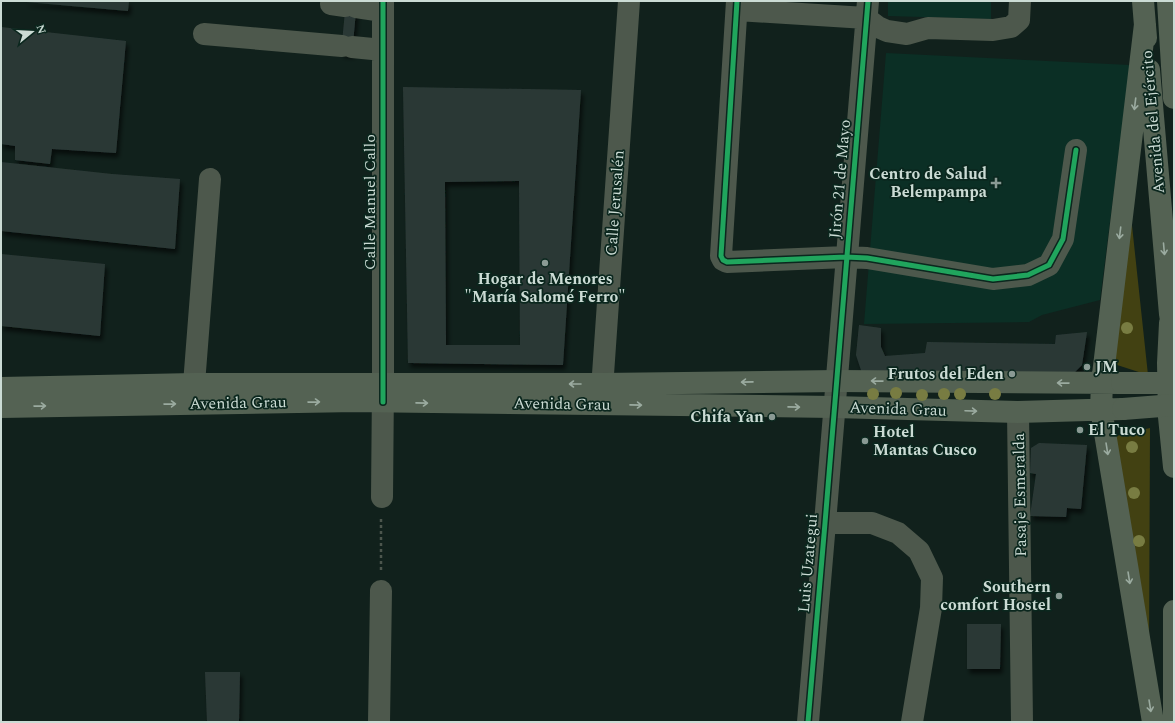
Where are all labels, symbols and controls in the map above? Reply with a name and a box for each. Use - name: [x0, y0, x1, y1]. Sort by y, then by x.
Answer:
- north arrow: [12, 12, 52, 52]
- text: N: [32, 22, 51, 36]
- street label: Avenida del Ejército: [1135, 49, 1171, 195]
- one-way arrow: [1132, 97, 1139, 110]
- street label: Jirón 21 de Mayo: [823, 118, 857, 240]
- street label: Calle Manuel Callo: [358, 134, 382, 270]
- street label: Calle Jerusalén: [599, 149, 631, 257]
- place label: Centro de Salud Belempampa: [869, 162, 988, 204]
- marker: Centro de Salud Belempampa: [990, 177, 1002, 189]
- one-way arrow: [1116, 226, 1124, 239]
- one-way arrow: [1161, 242, 1168, 255]
- marker: Hogar de Menores "María Salomé Ferro": [540, 258, 550, 268]
- place label: Hogar de Menores "María Salomé Ferro": [465, 267, 625, 309]
- place label: JM: [1095, 355, 1118, 379]
- place label: Frutos del Eden: [888, 362, 1004, 386]
- marker: JM: [1082, 362, 1092, 372]
- marker: Frutos del Eden: [1007, 369, 1017, 379]
- one-way arrow: [871, 377, 884, 385]
- one-way arrow: [741, 378, 754, 386]
- one-way arrow: [1057, 379, 1070, 387]
- one-way arrow: [569, 380, 582, 388]
- street label: Avenida Grau: [189, 390, 287, 416]
- street label: Avenida Grau: [513, 391, 611, 417]
- street label: Avenida Grau: [849, 395, 947, 423]
- one-way arrow: [307, 398, 320, 406]
- one-way arrow: [415, 399, 428, 407]
- one-way arrow: [163, 400, 176, 408]
- one-way arrow: [629, 401, 642, 409]
- one-way arrow: [33, 402, 46, 410]
- one-way arrow: [787, 403, 800, 411]
- place label: Chifa Yan: [690, 405, 764, 429]
- one-way arrow: [964, 407, 977, 415]
- marker: Chifa Yan: [767, 412, 777, 422]
- place label: El Tuco: [1088, 418, 1145, 442]
- place label: Hotel Mantas Cusco: [873, 420, 977, 462]
- marker: El Tuco: [1075, 425, 1085, 435]
- street label: Pasaje Esmeralda: [1007, 433, 1033, 557]
- marker: Hotel Mantas Cusco: [860, 436, 870, 446]
- one-way arrow: [1104, 443, 1112, 456]
- street label: Luis Uzategui: [792, 512, 824, 614]
- one-way arrow: [1125, 571, 1133, 584]
- place label: Southern comfort Hostel: [940, 575, 1051, 617]
- marker: Southern comfort Hostel: [1054, 591, 1064, 601]
- one-way arrow: [1146, 699, 1154, 712]

